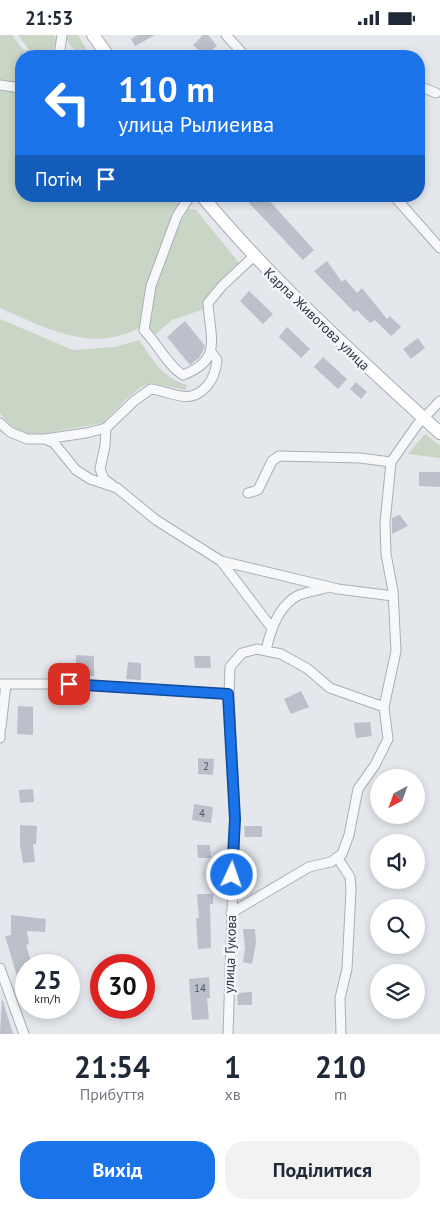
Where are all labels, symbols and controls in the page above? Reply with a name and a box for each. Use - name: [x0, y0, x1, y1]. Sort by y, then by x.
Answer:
- text: 21:53: [25, 6, 73, 30]
- text: 110 m: [118, 66, 215, 112]
- icon: left: [35, 70, 100, 135]
- text: улица Рылиеива: [118, 110, 274, 138]
- icon: arrive: [92, 165, 120, 193]
- text: Потім: [35, 167, 82, 191]
- street label: Карпа Животова улица: [260, 264, 374, 374]
- pin: [48, 663, 90, 705]
- icon: arrive: [55, 670, 83, 698]
- house number: 2: [203, 759, 209, 773]
- north arrow: [370, 769, 425, 824]
- map controls: [370, 769, 425, 1019]
- house number: 4: [199, 806, 205, 820]
- button: sound: [370, 834, 425, 889]
- position arrow: [205, 848, 257, 900]
- button: search: [370, 899, 425, 954]
- street label: улица Гукова: [220, 914, 240, 994]
- speed limit sign: 30: [90, 954, 155, 1019]
- text: 25: [33, 964, 62, 996]
- button: layers: [370, 964, 425, 1019]
- house number: 14: [194, 981, 206, 995]
- text: km/h: [34, 991, 61, 1006]
- text: 21:54: [74, 1047, 150, 1086]
- text: 1: [224, 1047, 241, 1086]
- text: 210: [315, 1047, 366, 1086]
- text: Прибуття: [80, 1084, 144, 1104]
- text: хв: [224, 1084, 241, 1104]
- text: m: [334, 1084, 347, 1104]
- button: Вихід: [20, 1141, 215, 1199]
- button: Поділитися: [225, 1141, 420, 1199]

